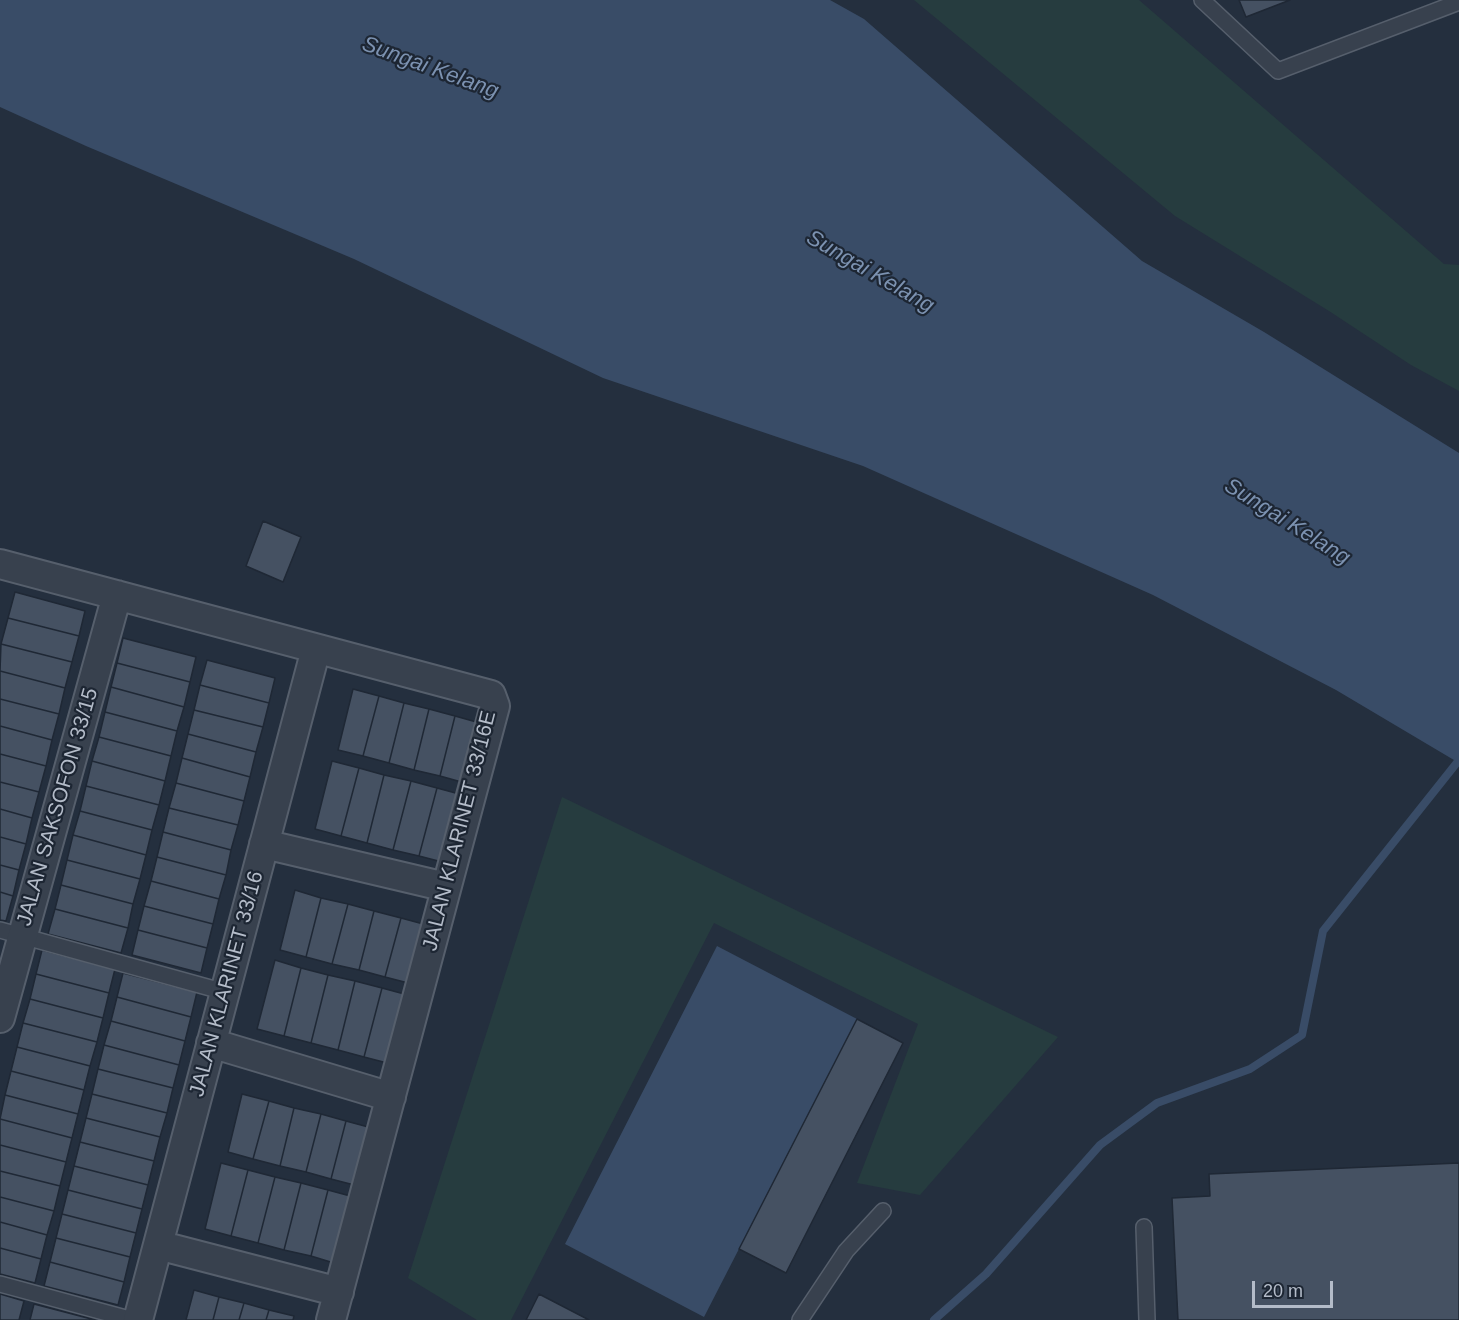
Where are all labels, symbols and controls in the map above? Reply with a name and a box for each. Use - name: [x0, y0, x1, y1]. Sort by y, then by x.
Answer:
- water label: Sungai Kelang: [358, 31, 502, 105]
- water label: Sungai Kelang: [801, 225, 939, 319]
- water label: Sungai Kelang: [1219, 473, 1355, 571]
- street label: JALAN SAKSOFON 33/15: [12, 685, 104, 929]
- street label: JALAN KLARINET 33/16E: [418, 708, 502, 954]
- street label: JALAN KLARINET 33/16: [185, 869, 269, 1099]
- scale bar: [1255, 1269, 1336, 1307]
- text: 20 m: [1263, 1281, 1303, 1301]

